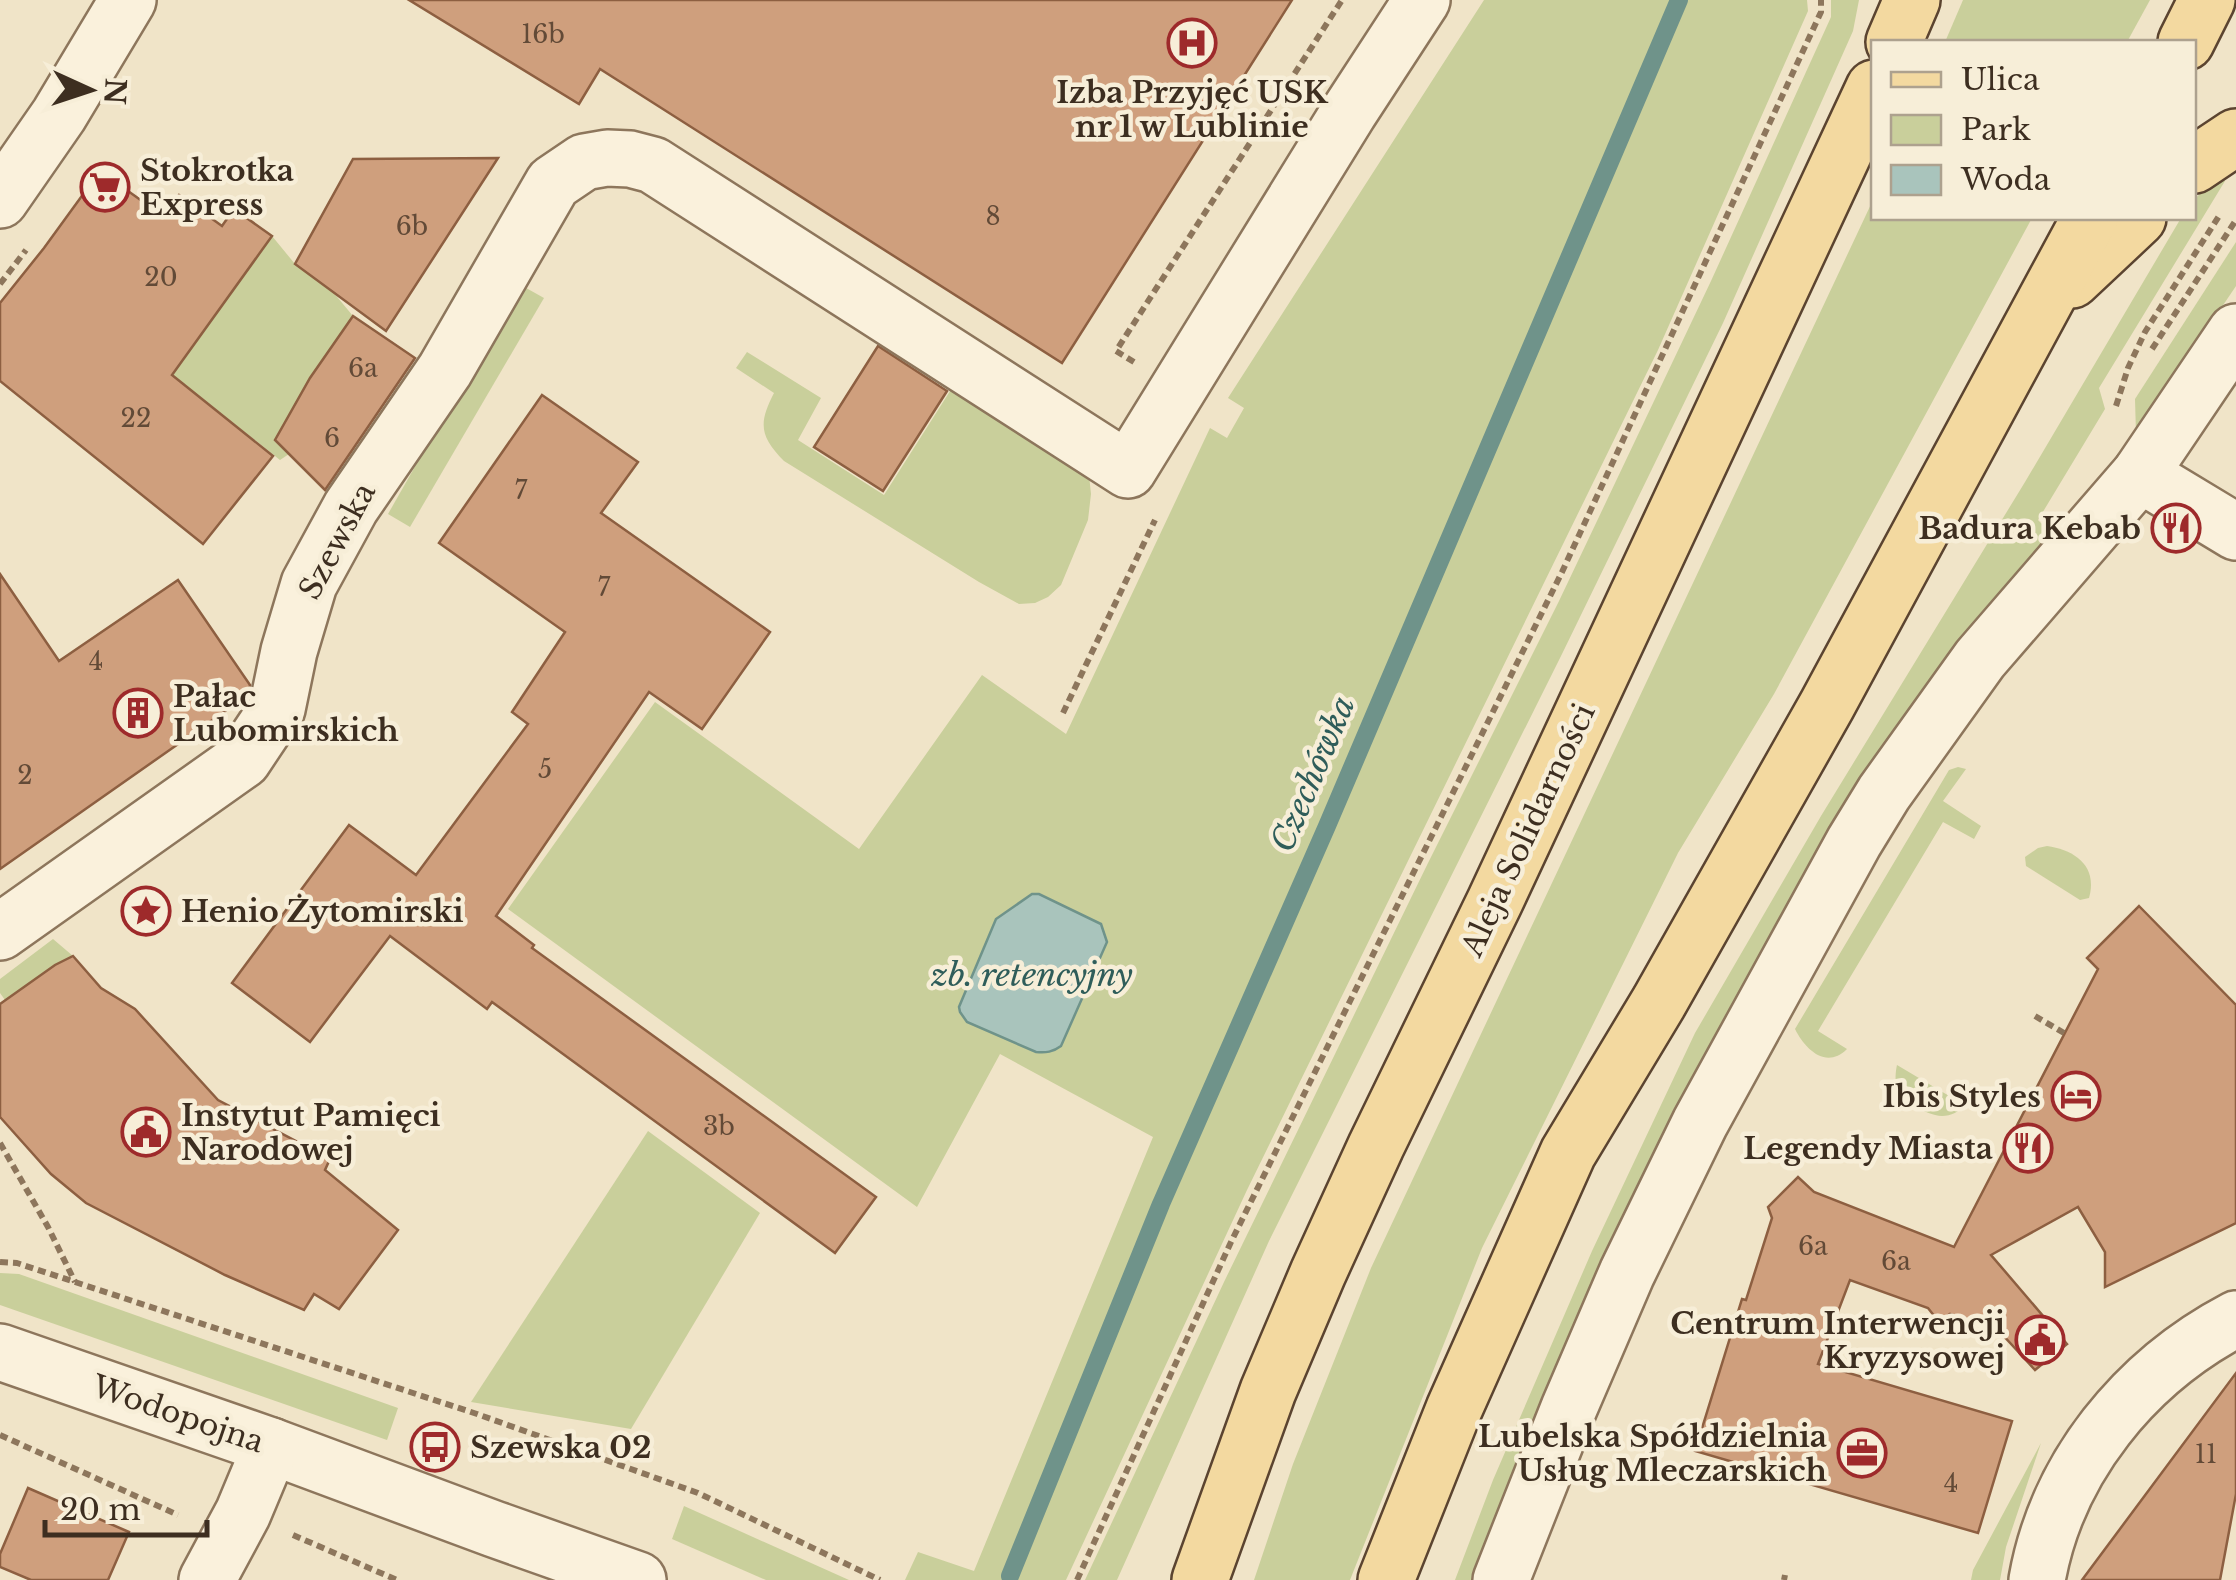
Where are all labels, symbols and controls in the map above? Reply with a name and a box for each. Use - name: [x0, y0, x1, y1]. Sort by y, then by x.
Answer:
- hospital icon: Izba Przyjęć USK nr 1 w Lublinie: [1166, 17, 1218, 69]
- house number: 16b: [521, 19, 565, 50]
- north arrow: [40, 40, 140, 140]
- legend: [1871, 40, 2196, 220]
- text: Ulica: [1961, 61, 2040, 98]
- place label: Izba Przyjęć USK nr 1 w Lublinie: [1056, 74, 1329, 145]
- text: N: [96, 77, 133, 105]
- text: Park: [1961, 111, 2031, 148]
- place label: Stokrotka Express: [140, 152, 294, 223]
- supermarket icon: Stokrotka Express: [79, 161, 131, 213]
- text: Woda: [1960, 161, 2051, 198]
- house number: 8: [985, 201, 1001, 232]
- house number: 6b: [396, 211, 428, 242]
- house number: 20: [144, 262, 178, 293]
- house number: 6a: [348, 353, 378, 384]
- house number: 22: [121, 403, 151, 434]
- house number: 6: [324, 423, 340, 454]
- house number: 7: [515, 475, 528, 506]
- street label: Szewska: [291, 476, 383, 606]
- restaurant icon: Badura Kebab: [2150, 502, 2202, 554]
- place label: Badura Kebab: [1918, 510, 2141, 547]
- house number: 7: [598, 572, 611, 603]
- house number: 4: [89, 646, 103, 677]
- place label: Pałac Lubomirskich: [173, 678, 399, 749]
- building icon: Pałac Lubomirskich: [112, 687, 164, 739]
- water label: Czechówka: [1262, 690, 1364, 858]
- street label: Aleja Solidarności: [1453, 698, 1603, 963]
- house number: 5: [538, 754, 552, 785]
- house number: 2: [17, 760, 33, 791]
- place icon: Henio Żytomirski: [120, 885, 172, 937]
- place label: Henio Żytomirski: [181, 893, 464, 930]
- water label: zb. retencyjny: [930, 955, 1133, 995]
- hotel icon: Ibis Styles: [2050, 1070, 2102, 1122]
- place label: Ibis Styles: [1883, 1078, 2041, 1115]
- place label: Instytut Pamięci Narodowej: [181, 1097, 441, 1168]
- public building icon: Instytut Pamięci Narodowej: [120, 1106, 172, 1158]
- house number: 3b: [703, 1111, 735, 1142]
- restaurant icon: Legendy Miasta: [2002, 1122, 2054, 1174]
- place label: Legendy Miasta: [1743, 1130, 1993, 1167]
- house number: 6a: [1798, 1231, 1828, 1262]
- house number: 6a: [1881, 1246, 1911, 1277]
- place label: Centrum Interwencji Kryzysowej: [1670, 1305, 2005, 1376]
- public building icon: Centrum Interwencji Kryzysowej: [2014, 1314, 2066, 1366]
- street label: Wodopojna: [86, 1367, 269, 1461]
- place label: Lubelska Spółdzielnia Usług Mleczarskich: [1478, 1418, 1828, 1489]
- bus stop icon: Szewska 02: [409, 1421, 461, 1473]
- office icon: Lubelska Spółdzielnia Usług Mleczarskich: [1836, 1427, 1888, 1479]
- place label: Szewska 02: [470, 1429, 651, 1466]
- house number: 11: [2195, 1439, 2217, 1470]
- house number: 4: [1944, 1468, 1958, 1499]
- scale bar: [45, 1475, 208, 1537]
- text: 20 m: [60, 1491, 141, 1528]

